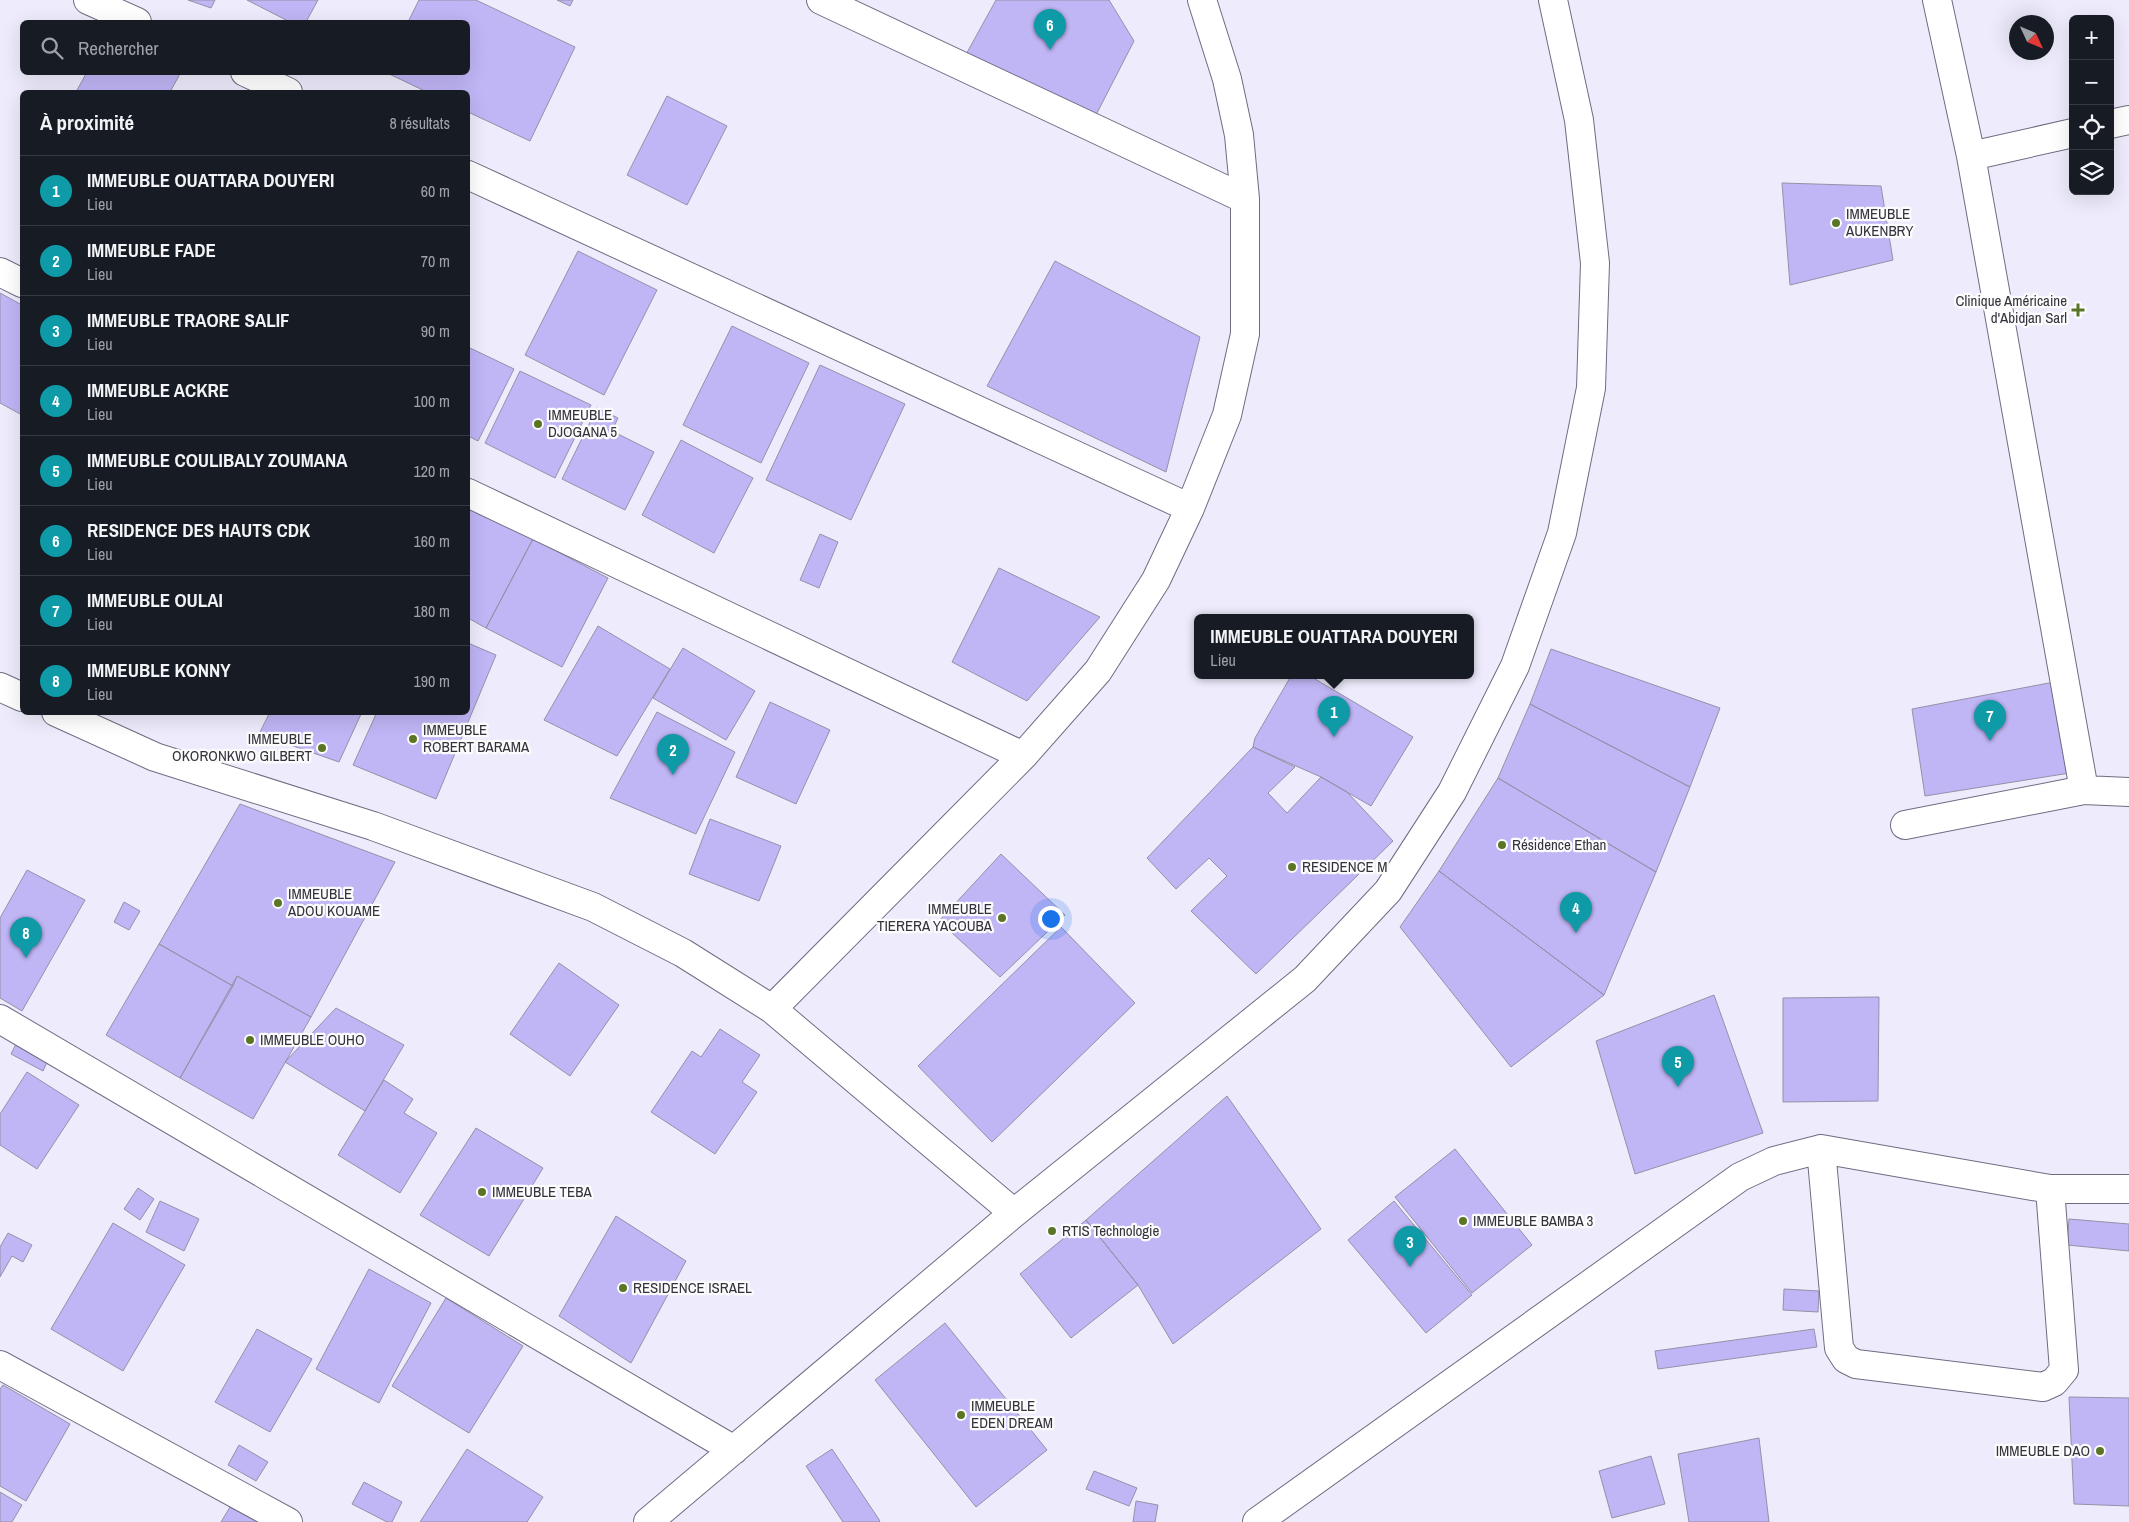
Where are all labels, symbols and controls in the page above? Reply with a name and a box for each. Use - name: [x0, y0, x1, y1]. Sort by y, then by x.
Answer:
- pin: 6: [1034, 9, 1066, 50]
- north arrow: [2009, 15, 2054, 60]
- map controls: [2069, 15, 2114, 195]
- button: +: [2069, 15, 2114, 60]
- search box: [20, 20, 470, 75]
- icon: search: [38, 34, 66, 62]
- text: Rechercher: [78, 35, 159, 61]
- button: −: [2069, 60, 2114, 105]
- button: locate: [2069, 105, 2114, 150]
- text: À proximité: [40, 108, 134, 137]
- text: 8 résultats: [389, 112, 450, 134]
- button: layers: [2069, 150, 2114, 195]
- text: IMMEUBLE OUATTARA DOUYERI: [87, 167, 334, 193]
- text: 1: [52, 180, 60, 202]
- text: 60 m: [421, 180, 450, 202]
- text: Lieu: [87, 193, 113, 215]
- place label: IMMEUBLE AUKENBRY: [1845, 203, 1914, 241]
- marker: IMMEUBLE AUKENBRY: [1830, 217, 1842, 229]
- text: IMMEUBLE FADE: [87, 237, 216, 263]
- text: 2: [52, 250, 60, 272]
- text: 70 m: [421, 250, 450, 272]
- text: Lieu: [87, 263, 113, 285]
- place label: Clinique Américaine d'Abidjan Sarl: [1956, 290, 2067, 328]
- marker: Clinique Américaine d'Abidjan Sarl: [2071, 303, 2085, 317]
- text: IMMEUBLE TRAORE SALIF: [87, 307, 290, 333]
- text: 3: [52, 320, 60, 342]
- text: 90 m: [421, 320, 450, 342]
- text: Lieu: [87, 333, 113, 355]
- text: IMMEUBLE ACKRE: [87, 377, 229, 403]
- text: 4: [52, 390, 60, 412]
- text: 100 m: [414, 390, 450, 412]
- text: Lieu: [87, 403, 113, 425]
- place label: IMMEUBLE DJOGANA 5: [548, 404, 617, 442]
- marker: IMMEUBLE DJOGANA 5: [532, 418, 544, 430]
- text: IMMEUBLE COULIBALY ZOUMANA: [87, 447, 348, 473]
- text: 5: [52, 460, 60, 482]
- text: 120 m: [414, 460, 450, 482]
- text: Lieu: [87, 473, 113, 495]
- text: RESIDENCE DES HAUTS CDK: [87, 517, 310, 543]
- text: 6: [52, 530, 60, 552]
- text: 160 m: [414, 530, 450, 552]
- text: Lieu: [87, 543, 113, 565]
- text: IMMEUBLE OULAI: [87, 587, 223, 613]
- text: 7: [52, 600, 60, 622]
- text: 180 m: [414, 600, 450, 622]
- text: Lieu: [87, 613, 113, 635]
- popup: [1194, 614, 1474, 679]
- text: IMMEUBLE OUATTARA DOUYERI: [1210, 623, 1458, 649]
- text: Lieu: [1210, 649, 1236, 671]
- text: IMMEUBLE KONNY: [87, 657, 231, 683]
- text: 8: [52, 670, 60, 692]
- text: 190 m: [414, 670, 450, 692]
- text: Lieu: [87, 683, 113, 705]
- pin: 1: [1318, 696, 1350, 737]
- pin: 7: [1974, 700, 2006, 741]
- place label: IMMEUBLE ROBERT BARAMA: [423, 719, 530, 757]
- place label: IMMEUBLE OKORONKWO GILBERT: [172, 728, 312, 766]
- marker: IMMEUBLE ROBERT BARAMA: [407, 733, 419, 745]
- pin: 2: [657, 734, 689, 775]
- marker: IMMEUBLE OKORONKWO GILBERT: [316, 742, 328, 754]
- place label: Résidence Ethan: [1512, 834, 1606, 855]
- marker: Résidence Ethan: [1496, 839, 1508, 851]
- place label: RESIDENCE M: [1302, 856, 1387, 877]
- marker: RESIDENCE M: [1286, 861, 1298, 873]
- place label: IMMEUBLE ADOU KOUAME: [287, 883, 380, 921]
- pin: 4: [1560, 892, 1592, 933]
- marker: IMMEUBLE ADOU KOUAME: [272, 897, 284, 909]
- place label: IMMEUBLE TIERERA YACOUBA: [877, 898, 993, 936]
- your location: [1038, 906, 1064, 932]
- marker: IMMEUBLE TIERERA YACOUBA: [996, 912, 1008, 924]
- pin: 8: [10, 917, 42, 958]
- place label: IMMEUBLE OUHO: [260, 1029, 365, 1050]
- marker: IMMEUBLE OUHO: [244, 1034, 256, 1046]
- pin: 5: [1662, 1046, 1694, 1087]
- place label: IMMEUBLE TEBA: [492, 1181, 592, 1202]
- marker: IMMEUBLE TEBA: [476, 1186, 488, 1198]
- place label: IMMEUBLE BAMBA 3: [1473, 1210, 1593, 1231]
- marker: IMMEUBLE BAMBA 3: [1457, 1215, 1469, 1227]
- place label: RTIS Technologie: [1062, 1220, 1160, 1241]
- marker: RTIS Technologie: [1046, 1225, 1058, 1237]
- pin: 3: [1394, 1226, 1426, 1267]
- place label: RESIDENCE ISRAEL: [633, 1277, 752, 1298]
- marker: RESIDENCE ISRAEL: [617, 1282, 629, 1294]
- place label: IMMEUBLE EDEN DREAM: [971, 1395, 1053, 1433]
- marker: IMMEUBLE EDEN DREAM: [955, 1409, 967, 1421]
- place label: IMMEUBLE DAO: [1996, 1440, 2090, 1461]
- marker: IMMEUBLE DAO: [2094, 1445, 2106, 1457]

